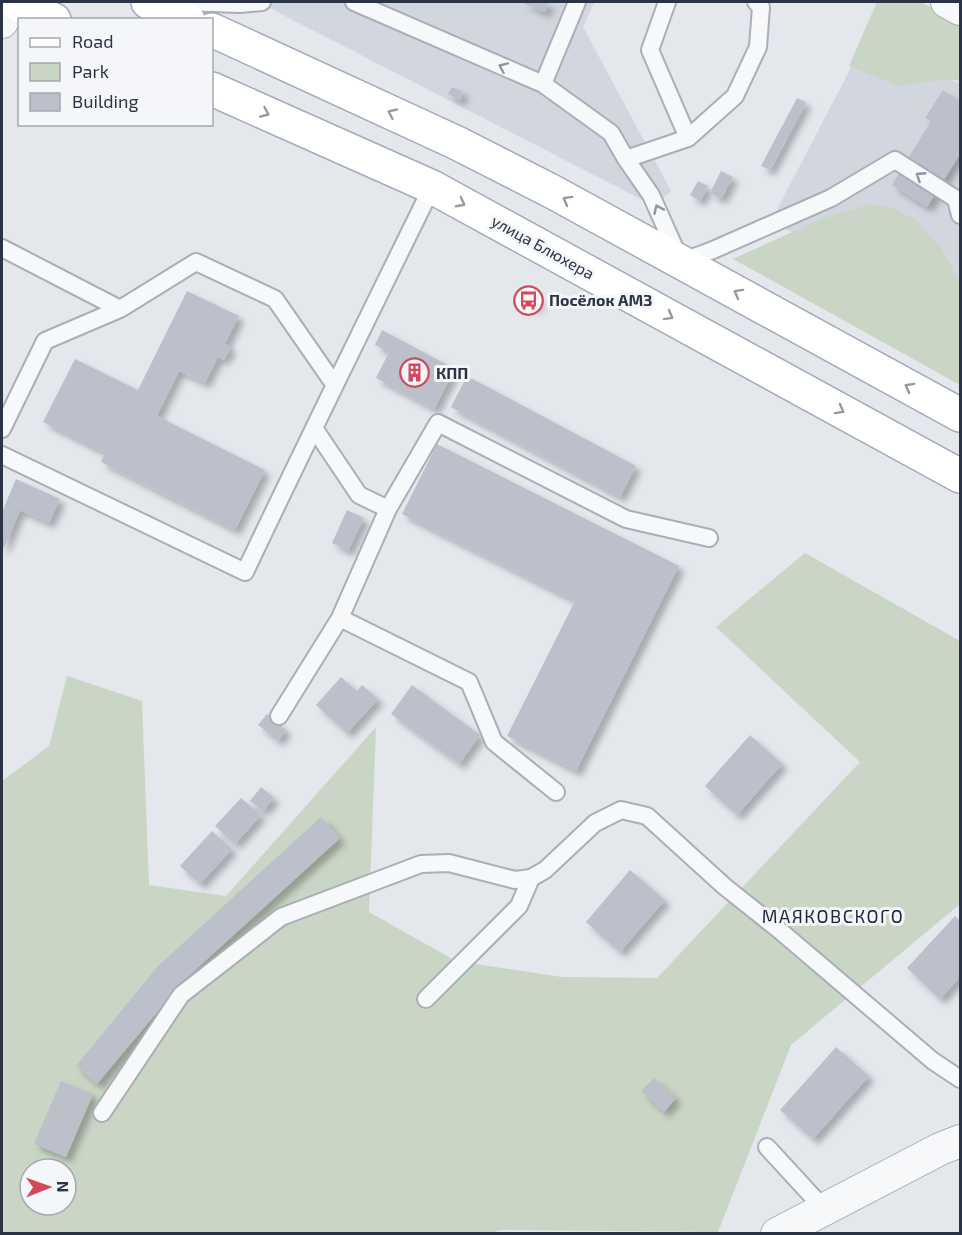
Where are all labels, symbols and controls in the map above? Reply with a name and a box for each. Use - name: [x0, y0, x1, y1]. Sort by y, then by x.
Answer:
- legend: [18, 18, 213, 126]
- text: Road: [72, 30, 113, 52]
- text: Park: [72, 60, 109, 82]
- one-way arrow: [499, 62, 510, 74]
- text: Building: [72, 90, 139, 112]
- one-way arrow: [259, 106, 270, 118]
- one-way arrow: [388, 108, 399, 120]
- one-way arrow: [916, 172, 927, 183]
- one-way arrow: [455, 195, 466, 207]
- one-way arrow: [563, 196, 573, 207]
- one-way arrow: [653, 204, 665, 215]
- street label: улица Блюхера: [488, 210, 598, 284]
- bus stop icon: Посёлок АМЗ: [512, 284, 544, 316]
- one-way arrow: [734, 289, 744, 300]
- place label: Посёлок АМЗ: [549, 290, 652, 309]
- one-way arrow: [663, 309, 674, 320]
- building icon: КПП: [399, 357, 431, 389]
- place label: КПП: [436, 363, 468, 382]
- one-way arrow: [905, 383, 915, 394]
- one-way arrow: [834, 403, 844, 414]
- district label: МАЯКОВСКОГО: [762, 905, 904, 927]
- north arrow: [18, 1157, 78, 1217]
- text: N: [54, 1181, 73, 1193]

